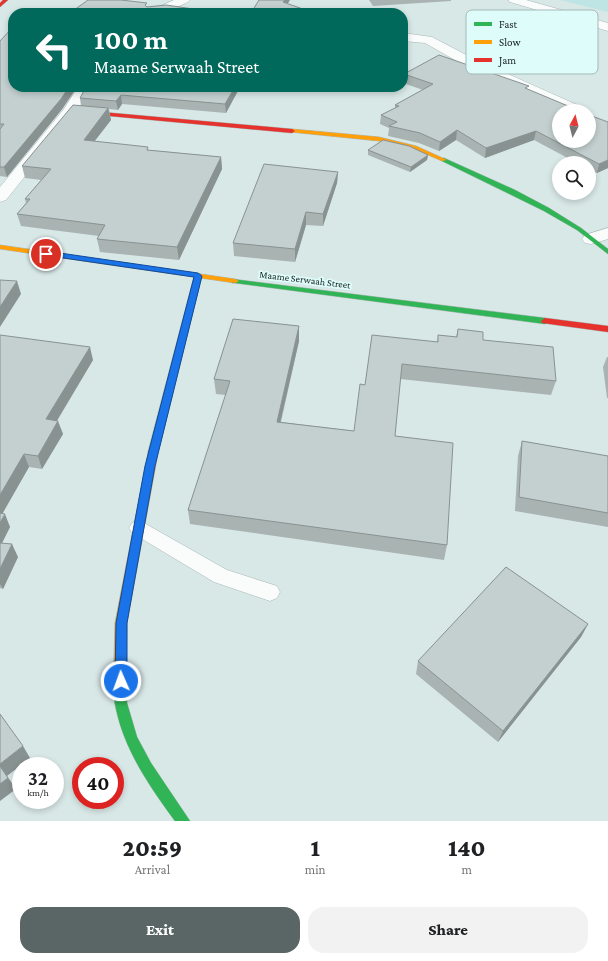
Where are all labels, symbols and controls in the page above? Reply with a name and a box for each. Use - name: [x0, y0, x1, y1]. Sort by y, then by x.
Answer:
- legend: [466, 10, 598, 74]
- text: Fast: [499, 18, 518, 30]
- icon: left: [28, 24, 80, 76]
- text: 100 m: [94, 24, 168, 55]
- text: Slow: [499, 36, 521, 48]
- text: Jam: [498, 54, 516, 67]
- text: Maame Serwaah Street: [94, 57, 259, 77]
- north arrow: [552, 104, 596, 148]
- map controls: [552, 104, 596, 200]
- button: search: [552, 156, 596, 200]
- pin: [29, 237, 63, 271]
- icon: arrive: [35, 243, 57, 265]
- street label: Maame Serwaah Street: [259, 268, 352, 291]
- position arrow: [100, 660, 142, 702]
- speed limit sign: 40: [72, 757, 124, 809]
- text: 32: [28, 767, 48, 789]
- text: km/h: [27, 787, 49, 798]
- text: 20:59: [122, 834, 182, 861]
- text: 1: [310, 834, 320, 861]
- text: 140: [448, 834, 486, 861]
- text: Arrival: [135, 862, 170, 877]
- text: min: [305, 862, 326, 877]
- text: m: [462, 862, 472, 877]
- button: Exit: [20, 907, 300, 953]
- button: Share: [308, 907, 588, 953]

